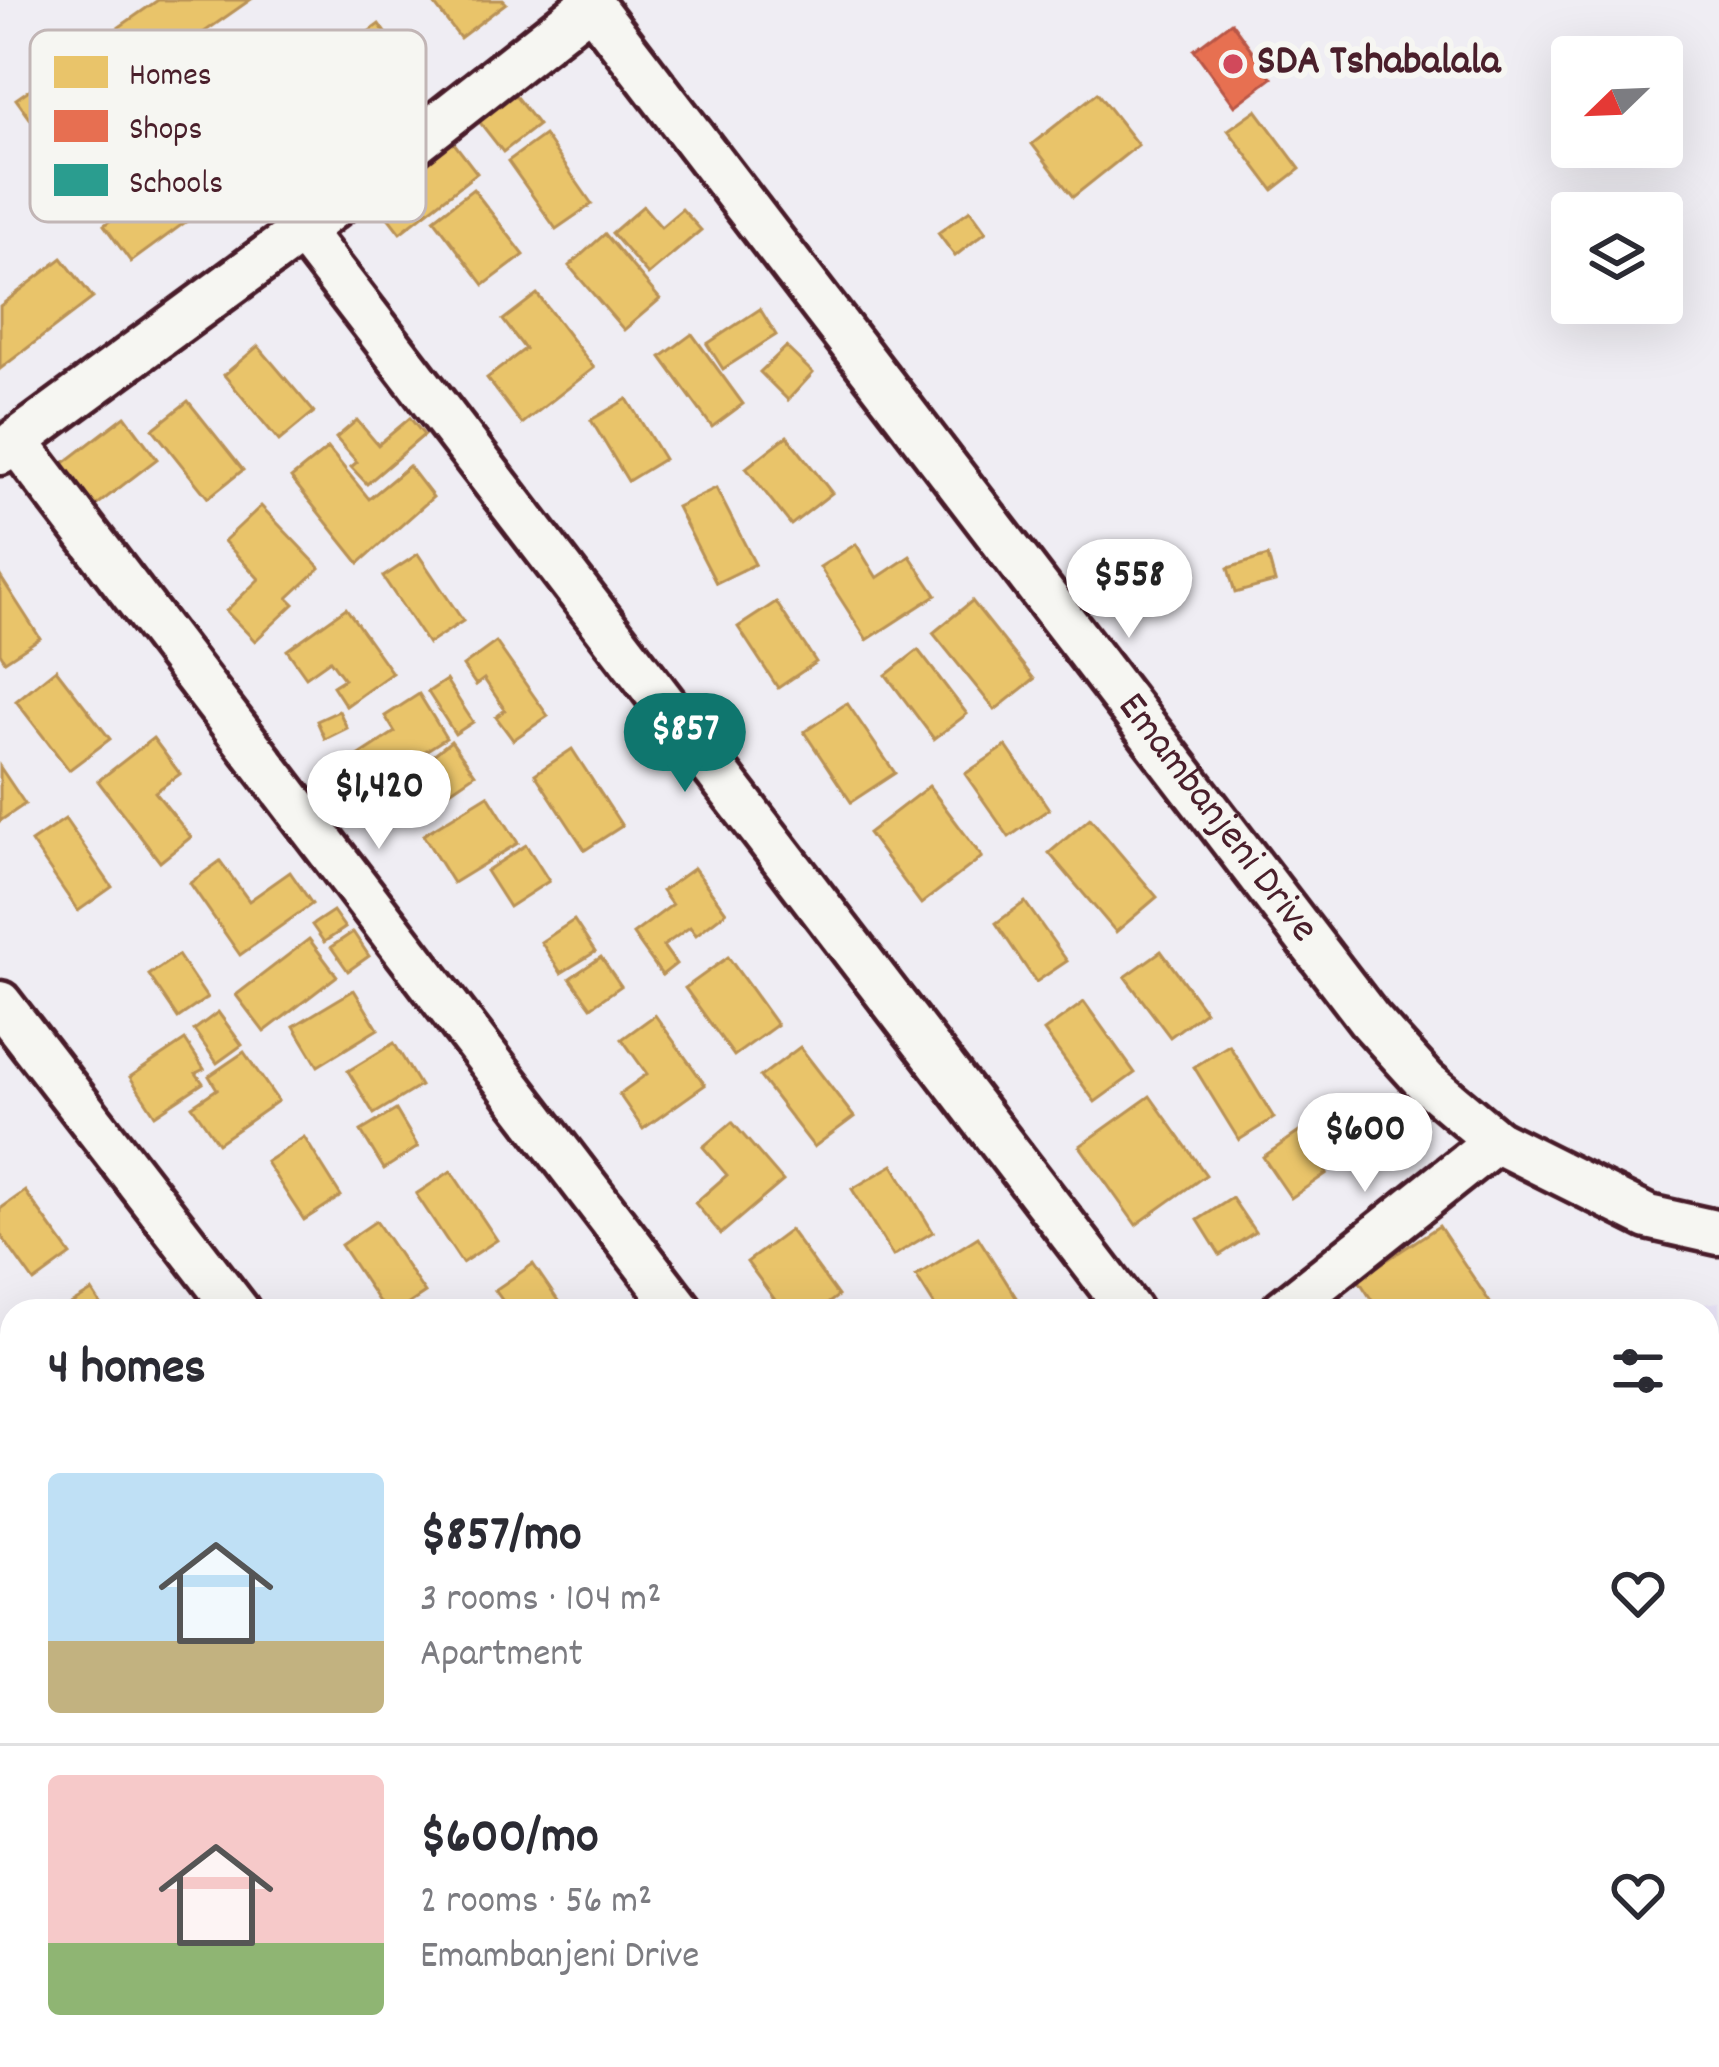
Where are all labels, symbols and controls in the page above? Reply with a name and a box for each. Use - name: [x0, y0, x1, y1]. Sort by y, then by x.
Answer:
- legend: [30, 30, 426, 222]
- place label: SDA Tshabalala: [1257, 34, 1502, 94]
- north arrow: [1551, 36, 1683, 168]
- map controls: [1551, 36, 1683, 324]
- marker: SDA Tshabalala: [1220, 51, 1246, 77]
- text: Homes: [129, 54, 212, 101]
- text: Shops: [129, 108, 202, 155]
- text: Schools: [129, 162, 223, 209]
- button: layers: [1551, 192, 1683, 324]
- pin: $558: [1058, 539, 1200, 641]
- text: $558: [1093, 550, 1165, 605]
- street label: Emambanjeni Drive: [1100, 681, 1331, 957]
- pin: $857: [614, 693, 756, 795]
- text: $857: [651, 704, 719, 759]
- pin: $1,420: [281, 750, 477, 852]
- text: $1,420: [334, 761, 424, 816]
- pin: $600: [1294, 1093, 1436, 1195]
- text: $600: [1324, 1104, 1406, 1159]
- text: 4 homes: [48, 1335, 206, 1407]
- icon: filters: [1605, 1338, 1671, 1404]
- text: $857/mo: [420, 1502, 582, 1574]
- icon: home: [144, 1521, 288, 1665]
- icon: heart: [1605, 1560, 1671, 1626]
- text: 3 rooms · 104 m²: [420, 1574, 661, 1629]
- text: Apartment: [420, 1629, 583, 1684]
- text: $600/mo: [420, 1804, 599, 1876]
- icon: home: [144, 1823, 288, 1967]
- icon: heart: [1605, 1862, 1671, 1928]
- text: 2 rooms · 56 m²: [420, 1876, 652, 1931]
- text: Emambanjeni Drive: [420, 1931, 699, 1986]

